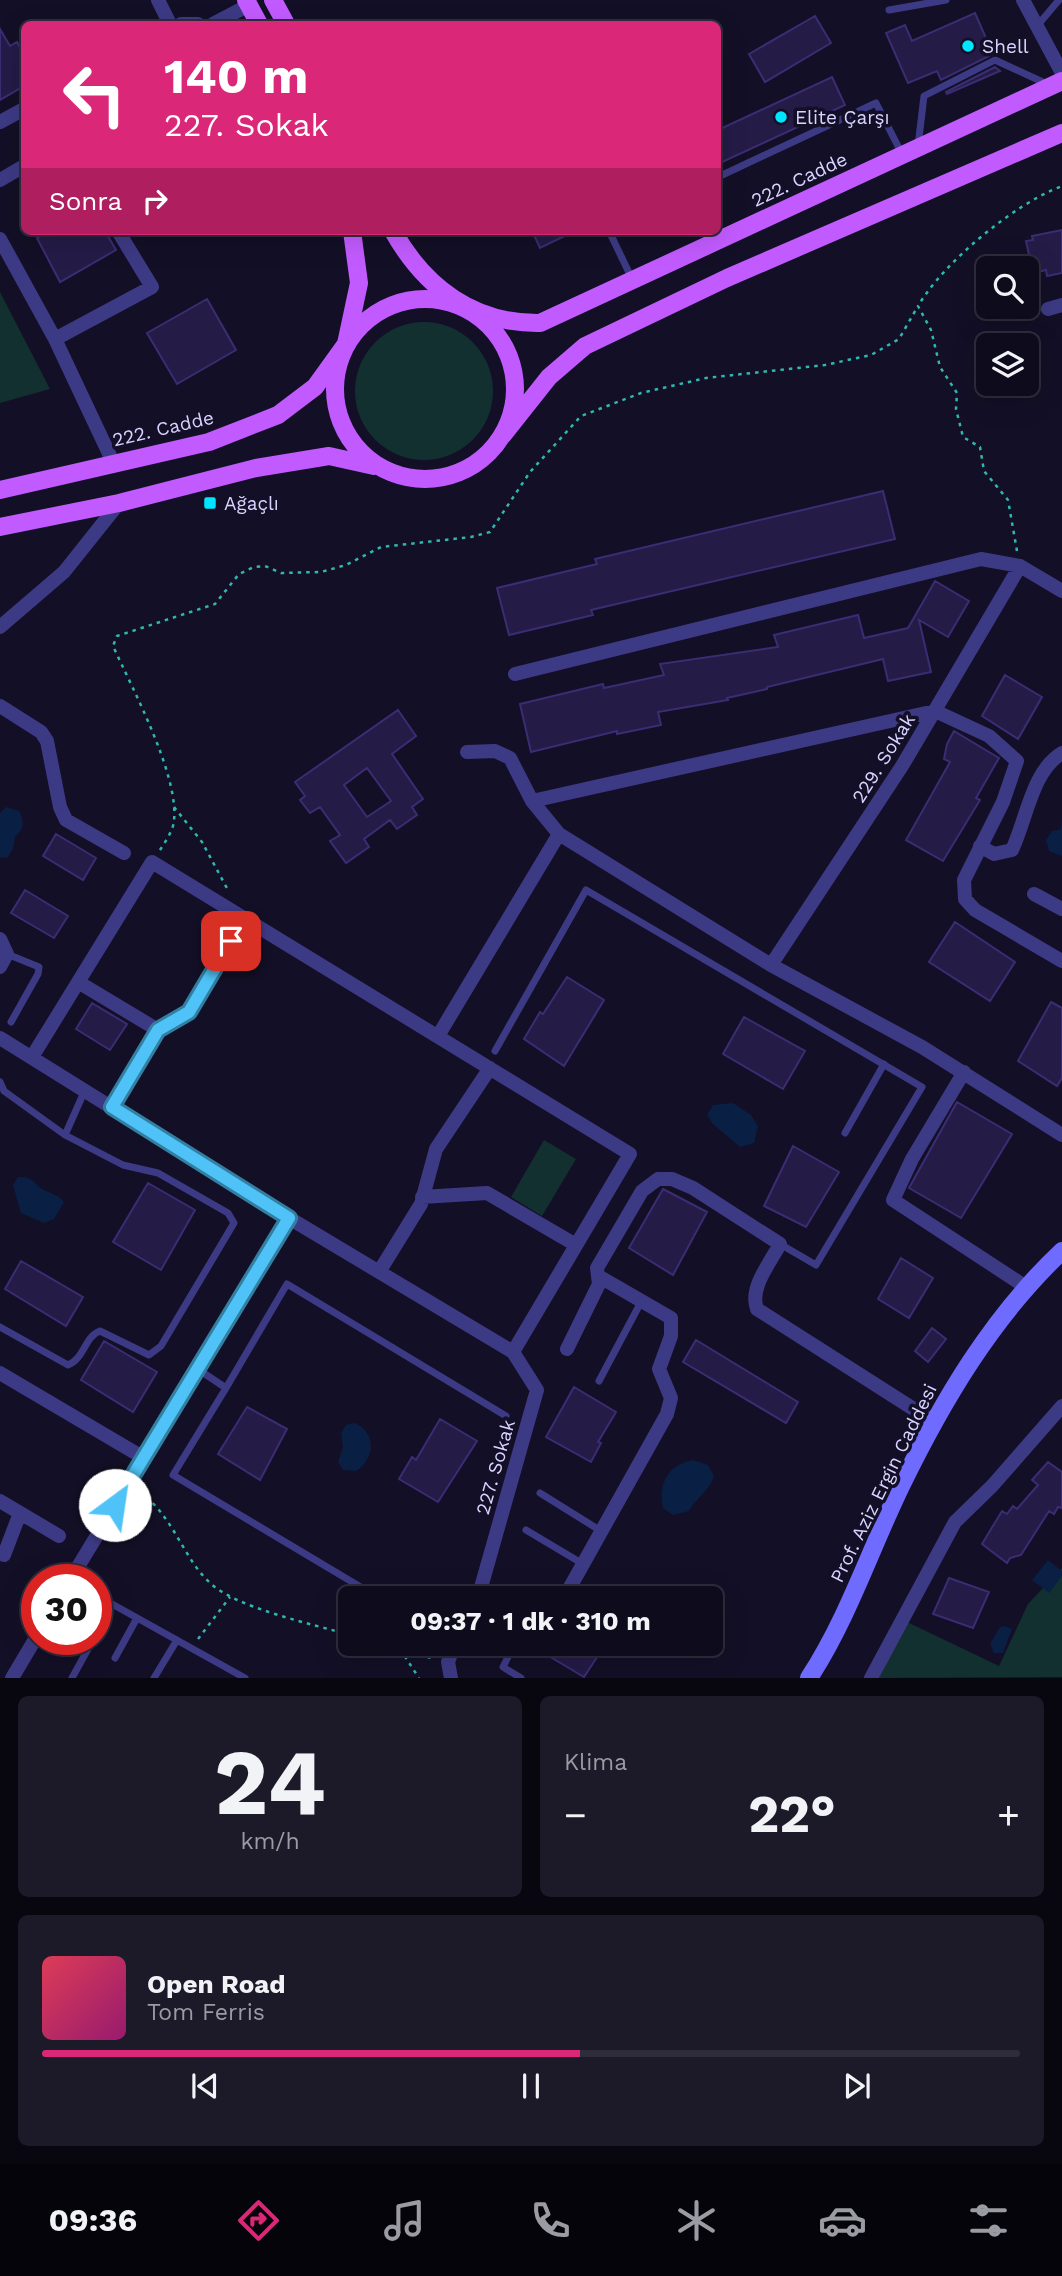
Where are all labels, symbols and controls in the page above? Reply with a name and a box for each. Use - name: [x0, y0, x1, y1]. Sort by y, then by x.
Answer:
- place label: Shell: [982, 35, 1029, 58]
- marker: Shell: [960, 38, 976, 54]
- text: 140 m: [164, 47, 308, 105]
- icon: left: [49, 49, 140, 140]
- text: 227. Sokak: [164, 106, 329, 144]
- place label: Elite Çarşı: [795, 106, 890, 129]
- marker: Elite Çarşı: [773, 109, 789, 125]
- street label: 222. Cadde: [748, 147, 851, 212]
- icon: right: [136, 182, 174, 220]
- text: Sonra: [49, 186, 122, 216]
- map controls: [976, 256, 1039, 396]
- button: search: [976, 256, 1039, 319]
- button: layers: [976, 333, 1039, 396]
- street label: 222. Cadde: [110, 406, 216, 451]
- place label: Ağaçlı: [224, 492, 279, 515]
- marker: Ağaçlı: [202, 495, 218, 511]
- street label: 229. Sokak: [847, 709, 920, 807]
- pin: [201, 911, 261, 971]
- icon: arrive: [212, 922, 250, 960]
- street label: Prof. Aziz Ergin Caddesi: [825, 1380, 942, 1586]
- street label: 227. Sokak: [471, 1417, 520, 1517]
- position arrow: [78, 1468, 152, 1542]
- speed limit sign: 30: [21, 1564, 112, 1655]
- text: 09:37 · 1 dk · 310 m: [410, 1606, 651, 1636]
- text: 24: [214, 1729, 326, 1836]
- text: Klima: [564, 1749, 627, 1776]
- text: 22°: [748, 1784, 836, 1845]
- text: −: [564, 1793, 587, 1837]
- text: +: [997, 1793, 1020, 1837]
- text: km/h: [240, 1828, 300, 1855]
- text: Open Road: [147, 1969, 285, 1999]
- text: Tom Ferris: [147, 1999, 265, 2026]
- icon: previous: [186, 2067, 224, 2105]
- icon: pause: [512, 2067, 550, 2105]
- icon: next: [838, 2067, 876, 2105]
- icon: directions: [234, 2196, 283, 2245]
- icon: music: [380, 2196, 429, 2245]
- icon: phone: [526, 2196, 575, 2245]
- icon: climate: [672, 2196, 721, 2245]
- icon: car: [818, 2196, 867, 2245]
- icon: filters: [964, 2196, 1013, 2245]
- text: 09:36: [49, 2201, 137, 2239]

